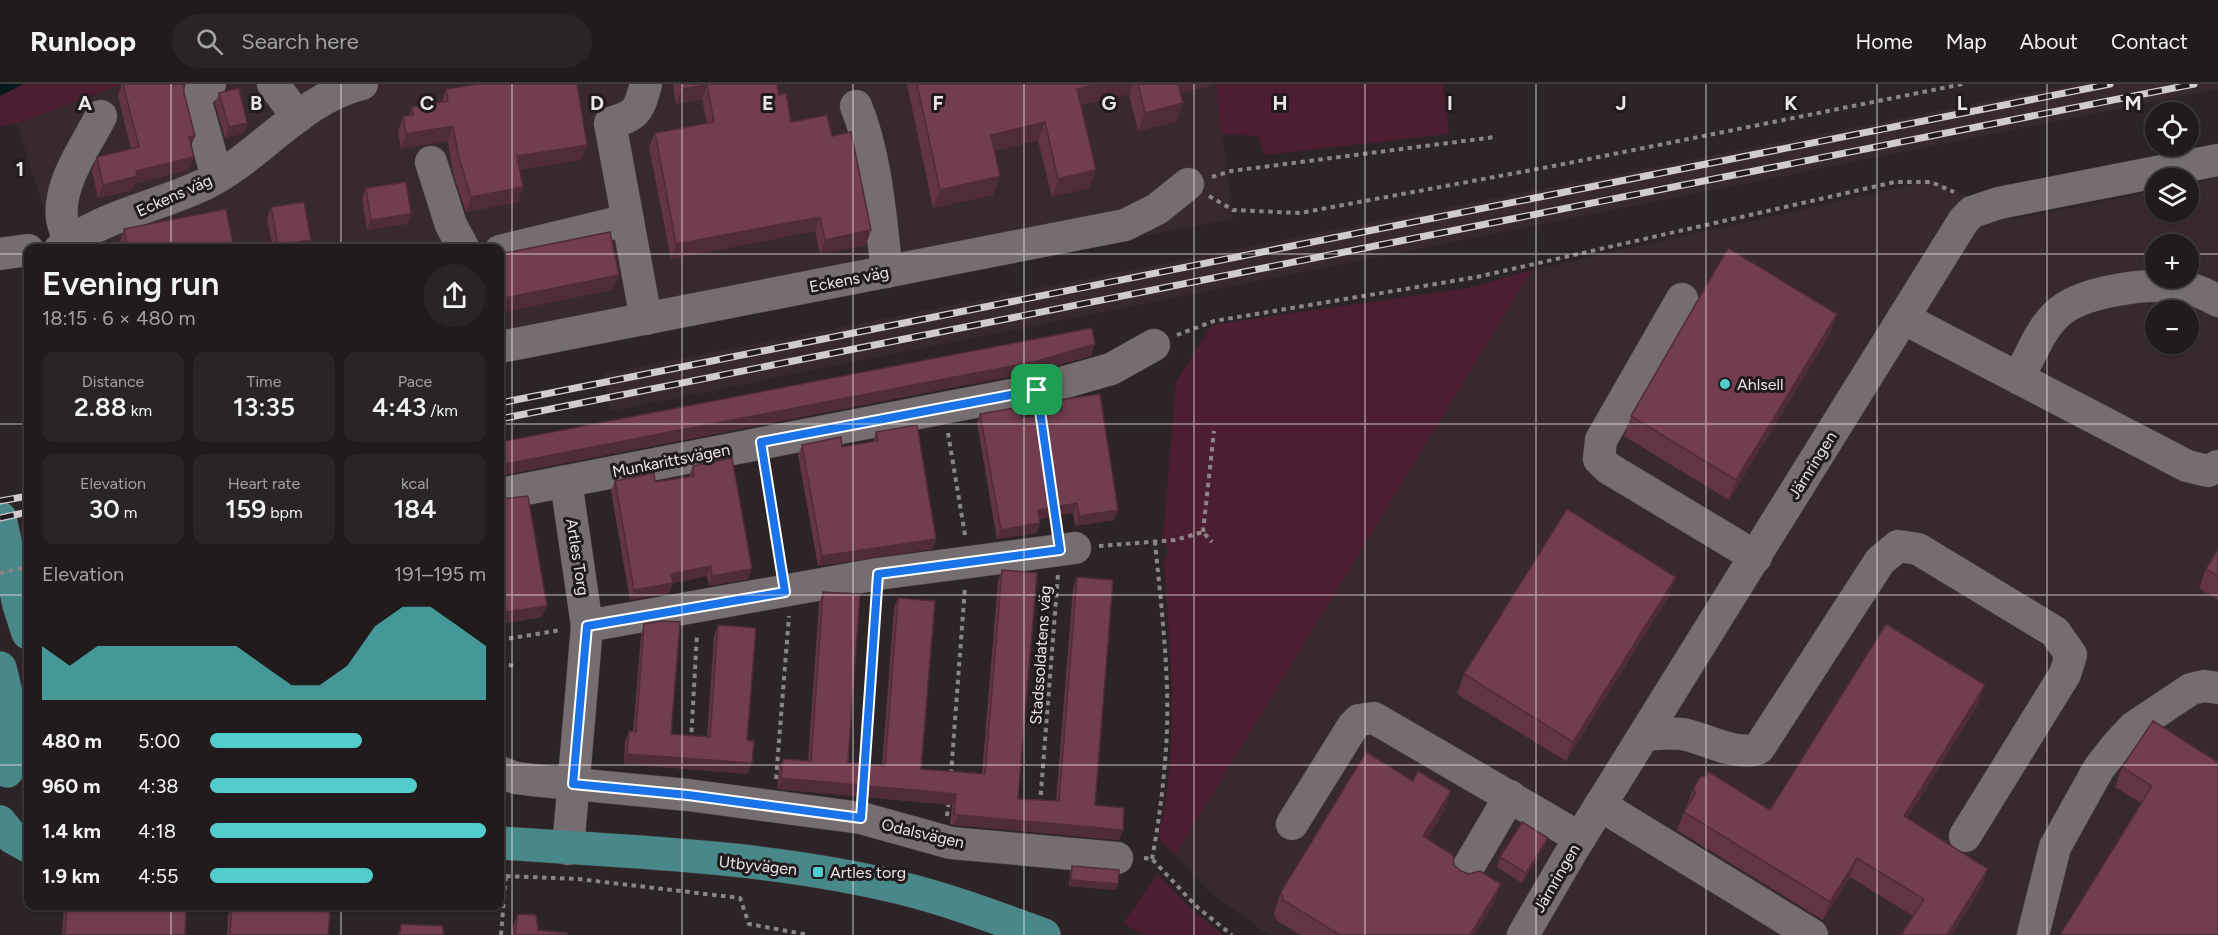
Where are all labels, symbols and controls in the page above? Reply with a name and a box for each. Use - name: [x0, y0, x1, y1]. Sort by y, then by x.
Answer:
- search box: [172, 14, 592, 68]
- text: Runloop: [30, 24, 136, 58]
- icon: search: [193, 25, 226, 58]
- text: Search here: [241, 28, 359, 55]
- text: Home: [1856, 29, 1913, 54]
- text: Map: [1946, 29, 1987, 54]
- text: About: [2020, 29, 2078, 54]
- text: Contact: [2111, 29, 2188, 54]
- text: A: [78, 91, 93, 115]
- text: B: [250, 91, 262, 115]
- text: C: [420, 91, 434, 115]
- text: D: [590, 91, 604, 115]
- text: E: [762, 91, 774, 115]
- text: F: [932, 91, 944, 115]
- text: G: [1102, 91, 1117, 115]
- text: H: [1273, 91, 1288, 115]
- text: I: [1447, 91, 1453, 115]
- text: J: [1615, 91, 1627, 115]
- text: K: [1784, 91, 1798, 115]
- text: L: [1957, 91, 1968, 115]
- text: M: [2124, 91, 2142, 115]
- map controls: [2145, 102, 2199, 354]
- button: locate: [2145, 102, 2199, 156]
- text: 1: [16, 157, 24, 181]
- button: layers: [2145, 168, 2199, 222]
- street label: Eckens väg: [133, 170, 215, 221]
- button: +: [2145, 234, 2199, 288]
- street label: Eckens väg: [808, 262, 890, 297]
- text: Evening run: [42, 264, 219, 303]
- button: share: [423, 264, 486, 327]
- button: −: [2145, 300, 2199, 354]
- text: 18:15 · 6 × 480 m: [42, 306, 195, 330]
- pin: [1011, 364, 1062, 415]
- text: Distance: [82, 372, 144, 391]
- text: Time: [247, 372, 281, 391]
- text: Pace: [398, 372, 432, 391]
- icon: arrive: [1020, 373, 1053, 406]
- place label: Ahlsell: [1737, 375, 1784, 394]
- marker: Ahlsell: [1718, 377, 1732, 391]
- text: 2.88: [74, 391, 127, 423]
- text: 13:35: [233, 391, 295, 423]
- text: 4:43: [372, 391, 426, 423]
- text: km: [127, 401, 152, 420]
- text: /km: [426, 401, 458, 420]
- street label: Järnringen: [1784, 428, 1841, 502]
- street label: Munkarittsvägen: [611, 440, 732, 481]
- text: Elevation: [80, 474, 146, 493]
- text: Heart rate: [228, 474, 300, 493]
- text: kcal: [401, 474, 429, 493]
- text: 30: [89, 493, 120, 525]
- text: 159: [225, 493, 266, 525]
- text: 184: [393, 493, 437, 525]
- text: m: [120, 503, 137, 522]
- text: bpm: [266, 503, 303, 522]
- street label: Artles Torg: [562, 517, 593, 597]
- text: Elevation: [42, 562, 124, 586]
- text: 191–195 m: [394, 562, 486, 586]
- street label: Stadssoldatens väg: [1026, 585, 1055, 725]
- text: 480 m: [42, 729, 102, 753]
- text: 5:00: [138, 729, 180, 753]
- text: 960 m: [42, 774, 100, 798]
- text: 4:38: [138, 774, 179, 798]
- street label: Odalsvägen: [880, 815, 966, 852]
- text: 1.4 km: [42, 819, 101, 843]
- text: 4:18: [138, 819, 176, 843]
- street label: Järnringen: [1529, 841, 1584, 916]
- street label: Utbyvägen: [718, 852, 798, 879]
- place label: Artles torg: [830, 863, 906, 882]
- text: 1.9 km: [42, 864, 100, 888]
- text: 4:55: [138, 864, 178, 888]
- marker: Artles torg: [811, 865, 825, 879]

